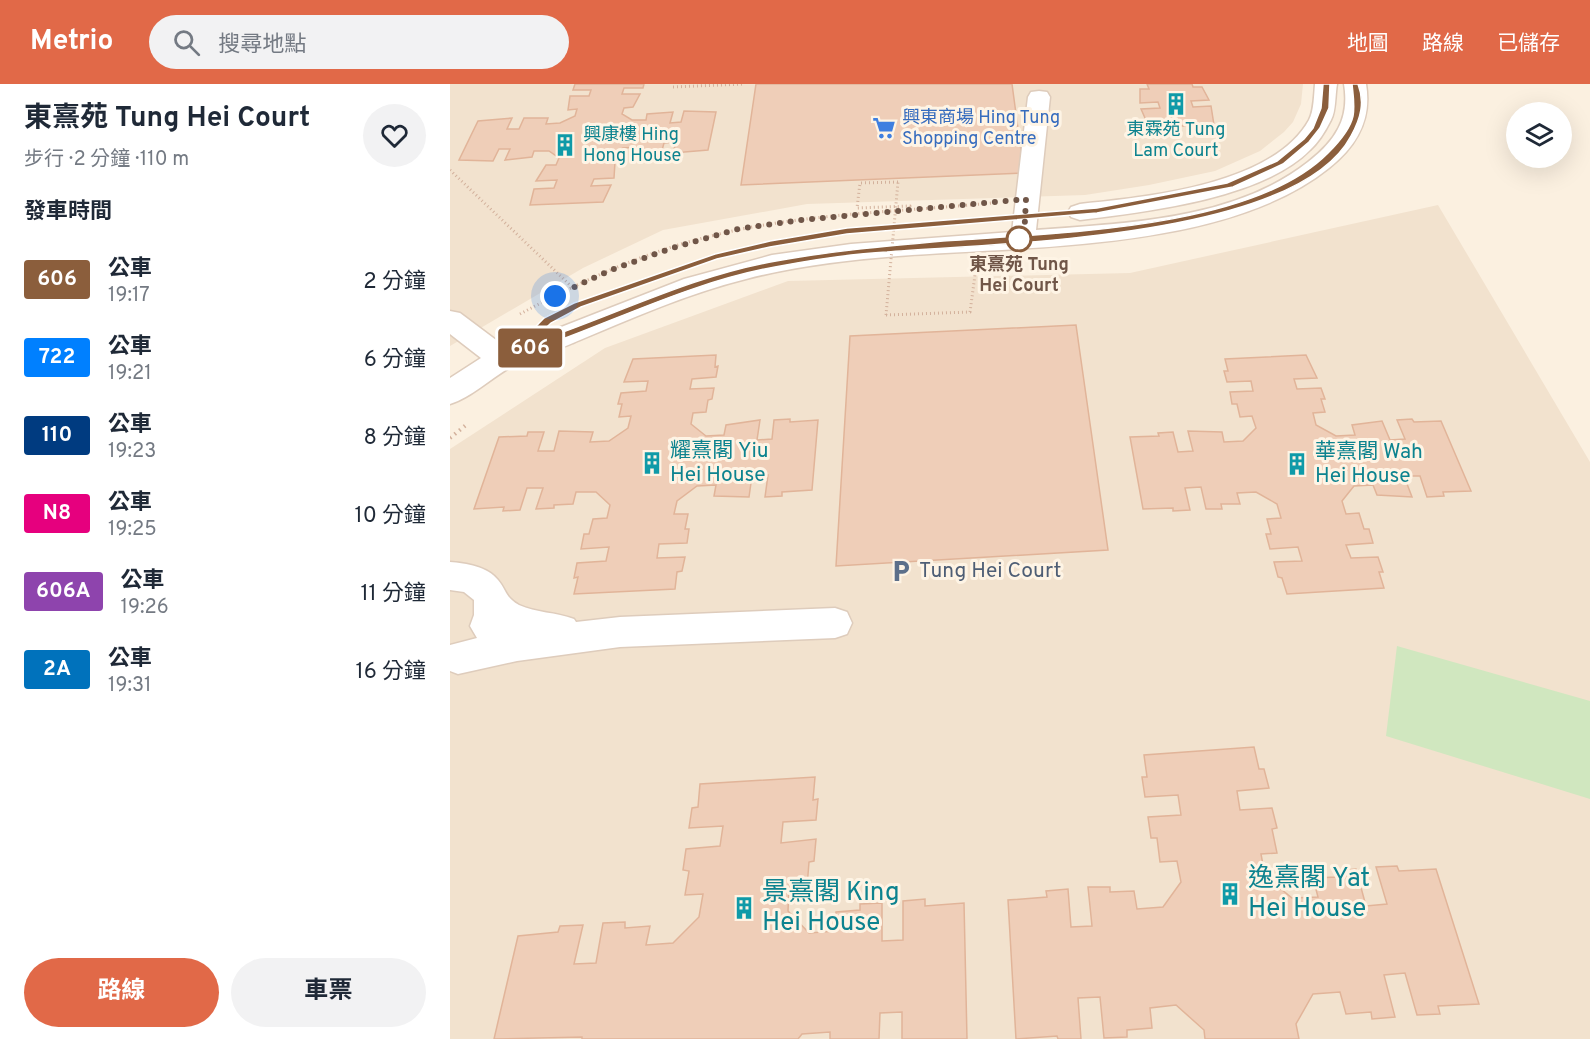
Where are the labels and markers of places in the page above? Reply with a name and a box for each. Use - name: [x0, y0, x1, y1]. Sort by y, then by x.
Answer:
- building icon: 東霖苑 Tung Lam Court: [1163, 91, 1189, 117]
- place label: 興東商場 Hing Tung Shopping Centre: [902, 107, 1060, 151]
- supermarket icon: 興東商場 Hing Tung Shopping Centre: [871, 115, 897, 141]
- place label: 東霖苑 Tung Lam Court: [1127, 119, 1225, 163]
- place label: 興康樓 Hing Hong House: [583, 124, 681, 168]
- building icon: 興康樓 Hing Hong House: [552, 132, 578, 158]
- marker: 東熹苑 Tung Hei Court: [1006, 226, 1032, 252]
- place label: 東熹苑 Tung Hei Court: [969, 254, 1069, 298]
- place label: 耀熹閣 Yiu Hei House: [670, 438, 769, 489]
- place label: 華熹閣 Wah Hei House: [1315, 439, 1423, 490]
- building icon: 耀熹閣 Yiu Hei House: [639, 450, 665, 476]
- building icon: 華熹閣 Wah Hei House: [1284, 451, 1310, 477]
- parking icon: Tung Hei Court: [888, 558, 914, 584]
- place label: Tung Hei Court: [919, 558, 1061, 585]
- place label: 逸熹閣 Yat Hei House: [1248, 863, 1370, 926]
- place label: 景熹閣 King Hei House: [762, 877, 900, 940]
- building icon: 逸熹閣 Yat Hei House: [1217, 881, 1243, 907]
- building icon: 景熹閣 King Hei House: [731, 895, 757, 921]

